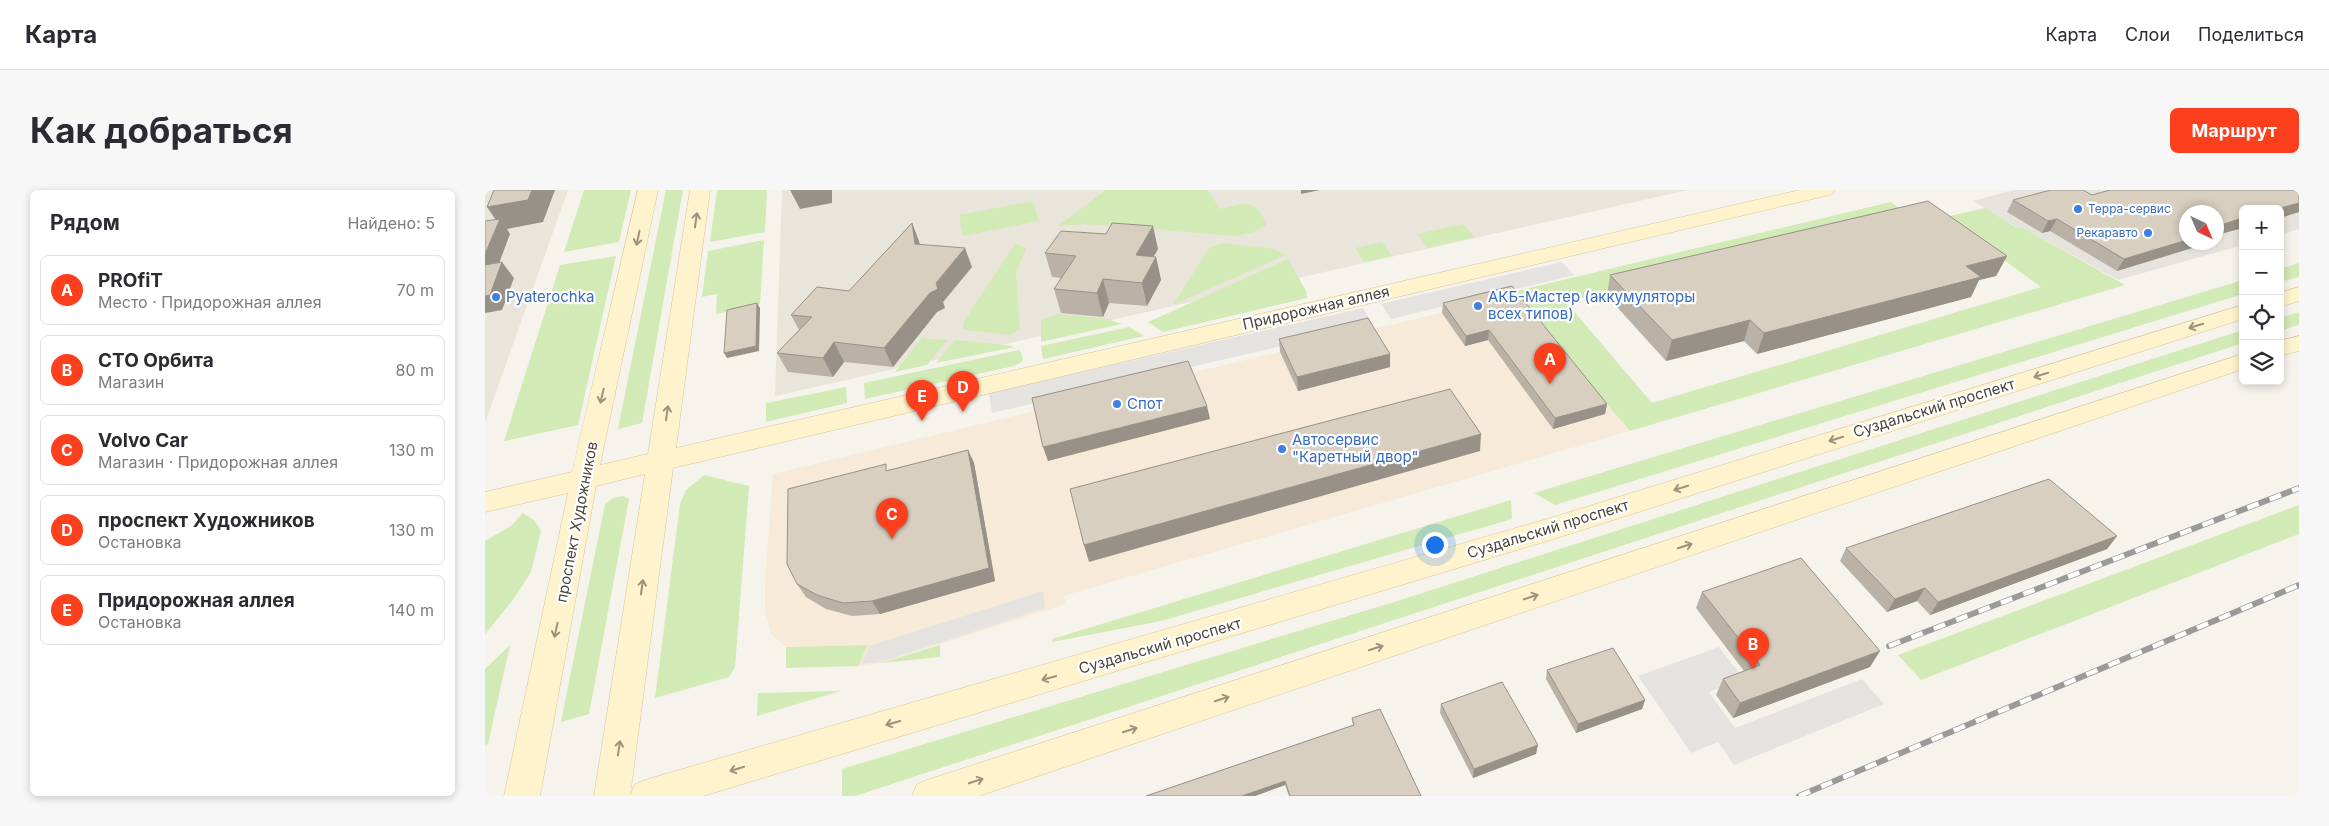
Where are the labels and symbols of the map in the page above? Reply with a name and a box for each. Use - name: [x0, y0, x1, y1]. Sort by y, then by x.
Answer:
- place label: Терра-сервис: [2088, 201, 2171, 216]
- marker: Терра-сервис: [2072, 203, 2084, 215]
- north arrow: [2179, 205, 2224, 250]
- one-way arrow: [691, 213, 701, 229]
- place label: Рекаравто: [2077, 225, 2138, 240]
- marker: Рекаравто: [2142, 227, 2154, 239]
- one-way arrow: [633, 229, 642, 245]
- street label: Придорожная аллея: [1241, 281, 1391, 334]
- place label: Pyaterochka: [506, 287, 594, 306]
- place label: АКБ-Мастер (аккумуляторы всех типов): [1488, 287, 1695, 323]
- marker: Pyaterochka: [490, 291, 502, 303]
- marker: АКБ-Мастер (аккумуляторы всех типов): [1472, 300, 1484, 312]
- one-way arrow: [2189, 322, 2205, 332]
- pin: A: [1534, 343, 1566, 384]
- one-way arrow: [2034, 370, 2050, 380]
- pin: D: [947, 371, 979, 412]
- street label: Суздальский проспект: [1851, 374, 2017, 441]
- pin: E: [906, 380, 938, 421]
- one-way arrow: [597, 388, 607, 404]
- place label: Спот: [1127, 394, 1163, 413]
- marker: Спот: [1111, 398, 1123, 410]
- one-way arrow: [663, 405, 673, 421]
- place label: Автосервис "Каретный двор": [1292, 430, 1418, 466]
- one-way arrow: [1829, 435, 1844, 444]
- street label: проспект Художников: [552, 440, 601, 604]
- marker: Автосервис "Каретный двор": [1276, 443, 1288, 455]
- one-way arrow: [1673, 483, 1689, 493]
- street label: Суздальский проспект: [1465, 495, 1631, 562]
- pin: C: [876, 498, 908, 539]
- your location: [1422, 532, 1448, 558]
- one-way arrow: [1677, 541, 1693, 551]
- one-way arrow: [637, 579, 647, 595]
- one-way arrow: [1522, 592, 1538, 601]
- street label: Суздальский проспект: [1076, 613, 1243, 678]
- one-way arrow: [550, 621, 560, 637]
- pin: B: [1737, 628, 1769, 669]
- one-way arrow: [1368, 643, 1384, 652]
- one-way arrow: [1042, 673, 1058, 683]
- one-way arrow: [1214, 694, 1229, 703]
- one-way arrow: [886, 719, 902, 729]
- one-way arrow: [1122, 724, 1138, 734]
- one-way arrow: [614, 740, 624, 756]
- one-way arrow: [730, 764, 746, 774]
- one-way arrow: [968, 775, 984, 785]

